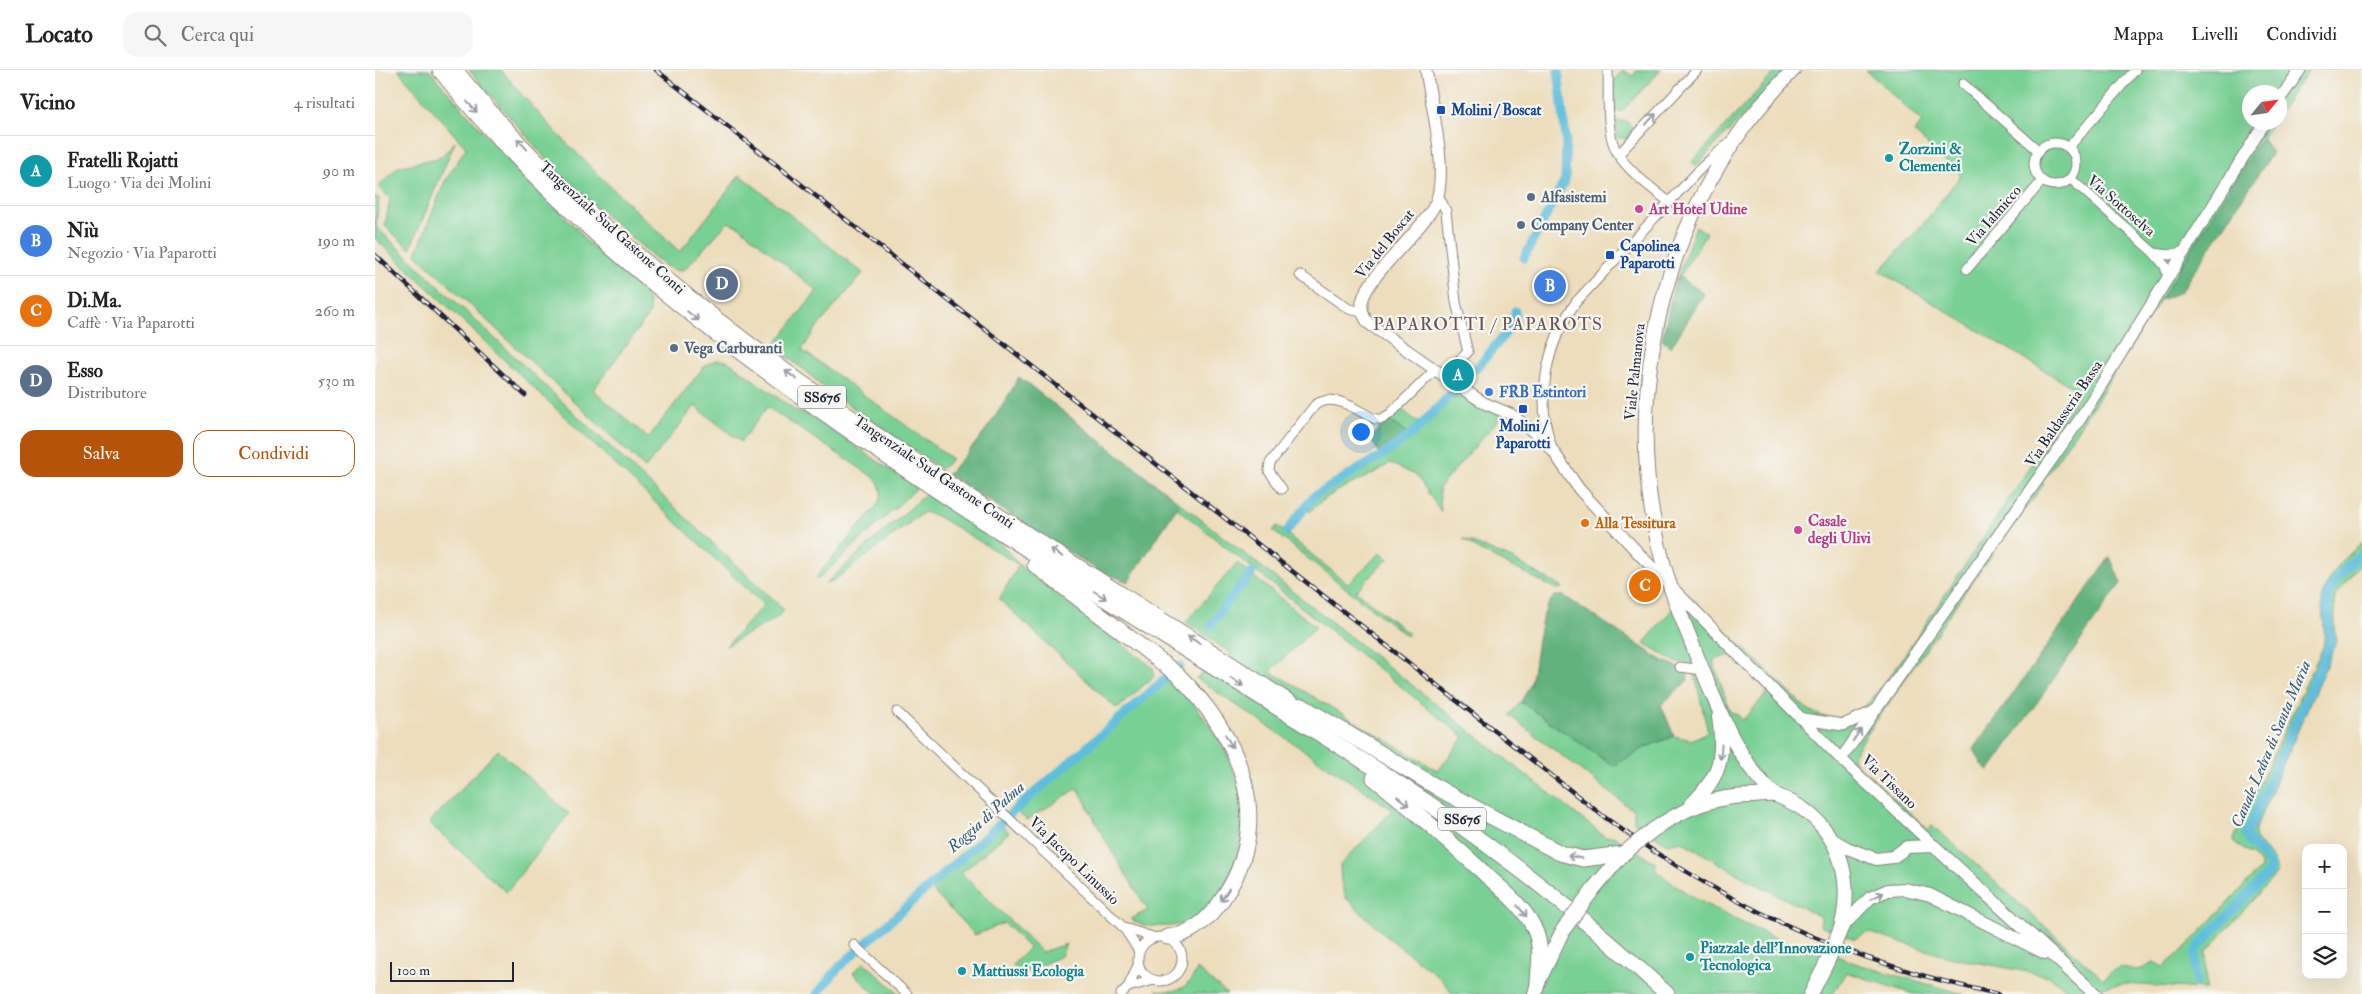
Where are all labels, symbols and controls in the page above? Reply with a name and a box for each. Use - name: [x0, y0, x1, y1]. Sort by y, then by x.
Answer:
- search box: [123, 12, 473, 57]
- text: Locato: [25, 19, 93, 50]
- icon: search: [141, 21, 169, 49]
- text: Cerca qui: [181, 23, 254, 47]
- text: Mappa: [2113, 23, 2163, 46]
- text: Livelli: [2191, 23, 2238, 46]
- text: Condividi: [2266, 23, 2337, 46]
- north arrow: [2242, 85, 2287, 130]
- text: Vicino: [20, 89, 75, 116]
- text: 4 risultati: [294, 93, 355, 113]
- one-way arrow: [466, 100, 478, 113]
- place label: Molini / Boscat: [1450, 101, 1542, 120]
- marker: Molini / Boscat: [1435, 104, 1447, 116]
- one-way arrow: [1645, 113, 1657, 126]
- one-way arrow: [516, 138, 528, 151]
- place label: Zorzini & Clementei: [1899, 140, 1962, 176]
- text: Fratelli Rojatti: [67, 149, 178, 173]
- marker: Zorzini & Clementei: [1883, 152, 1895, 164]
- street label: Tangenziale Sud Gastone Conti: [535, 157, 689, 299]
- text: A: [31, 161, 41, 181]
- text: 90 m: [323, 161, 355, 181]
- street label: Via Sottoselva: [2083, 171, 2160, 241]
- text: Luogo · Via dei Molini: [67, 173, 211, 193]
- street label: Via Ialmicco: [1962, 182, 2026, 250]
- place label: Alfasistemi: [1540, 188, 1606, 207]
- marker: Alfasistemi: [1525, 191, 1537, 203]
- place label: Art Hotel Udine: [1648, 200, 1748, 219]
- marker: Art Hotel Udine: [1633, 203, 1645, 215]
- street label: Via del Boscat: [1351, 205, 1419, 283]
- place label: Company Center: [1531, 216, 1634, 236]
- text: Niù: [67, 219, 99, 243]
- marker: Company Center: [1515, 219, 1527, 231]
- text: B: [31, 231, 41, 251]
- text: 190 m: [317, 231, 355, 251]
- place label: Capolinea Paparotti: [1620, 237, 1681, 274]
- text: Negozio · Via Paparotti: [67, 243, 217, 263]
- marker: Capolinea Paparotti: [1604, 249, 1616, 261]
- pin: D: [706, 265, 738, 303]
- pin: B: [1534, 267, 1566, 305]
- text: Di.Ma.: [67, 289, 121, 313]
- text: C: [30, 301, 42, 321]
- text: 260 m: [315, 301, 355, 321]
- one-way arrow: [686, 311, 699, 322]
- text: Caffè · Via Paparotti: [67, 313, 195, 333]
- district label: PAPAROTTI / PAPAROTS: [1373, 313, 1603, 336]
- street label: Viale Palmanova: [1620, 322, 1650, 421]
- place label: Vega Carburanti: [683, 339, 782, 359]
- marker: Vega Carburanti: [668, 342, 680, 354]
- pin: A: [1442, 356, 1474, 394]
- street label: Via Baldasseria Bassa: [2021, 356, 2107, 471]
- text: Esso: [67, 359, 103, 383]
- one-way arrow: [785, 369, 798, 380]
- text: D: [29, 371, 43, 391]
- text: 530 m: [318, 371, 355, 391]
- text: Distributore: [67, 383, 147, 403]
- place label: FRB Estintori: [1499, 383, 1586, 402]
- road number: SS676: [798, 386, 846, 408]
- marker: FRB Estintori: [1483, 386, 1495, 398]
- marker: Molini / Paparotti: [1517, 403, 1529, 415]
- street label: Tangenziale Sud Gastone Conti: [850, 411, 1018, 533]
- place label: Molini / Paparotti: [1496, 417, 1550, 454]
- your location: [1348, 419, 1374, 445]
- button: Salva: [20, 430, 183, 477]
- button: Condividi: [193, 430, 355, 477]
- place label: Casale degli Ulivi: [1808, 512, 1871, 549]
- place label: Alla Tessitura: [1594, 514, 1676, 533]
- marker: Alla Tessitura: [1579, 517, 1591, 529]
- marker: Casale degli Ulivi: [1792, 524, 1804, 536]
- one-way arrow: [1050, 547, 1064, 557]
- pin: C: [1629, 567, 1661, 605]
- one-way arrow: [1092, 591, 1106, 601]
- one-way arrow: [1187, 635, 1201, 645]
- water label: Canale Ledra di Santa Maria: [2227, 658, 2315, 830]
- one-way arrow: [1229, 678, 1243, 688]
- one-way arrow: [1852, 728, 1863, 742]
- one-way arrow: [1225, 733, 1234, 748]
- one-way arrow: [1717, 744, 1726, 760]
- street label: Via Tissano: [1857, 751, 1921, 813]
- water label: Roggia di Palma: [942, 777, 1029, 858]
- one-way arrow: [1396, 796, 1409, 807]
- road number: SS676: [1438, 808, 1486, 831]
- street label: Via Jacopo Linussio: [1024, 813, 1123, 910]
- map controls: [2302, 844, 2347, 979]
- button: +: [2302, 844, 2347, 889]
- one-way arrow: [1568, 852, 1584, 861]
- one-way arrow: [1219, 888, 1229, 902]
- button: −: [2302, 889, 2347, 934]
- one-way arrow: [1869, 890, 1884, 900]
- one-way arrow: [1517, 904, 1528, 917]
- button: layers: [2302, 934, 2347, 979]
- place label: Piazzale dell'Innovazione Tecnologica: [1699, 939, 1852, 976]
- marker: Piazzale dell'Innovazione Tecnologica: [1684, 951, 1696, 963]
- scale bar: [390, 959, 514, 982]
- text: 100 m: [397, 962, 430, 979]
- place label: Mattiussi Ecologia: [971, 962, 1085, 982]
- marker: Mattiussi Ecologia: [956, 965, 968, 977]

